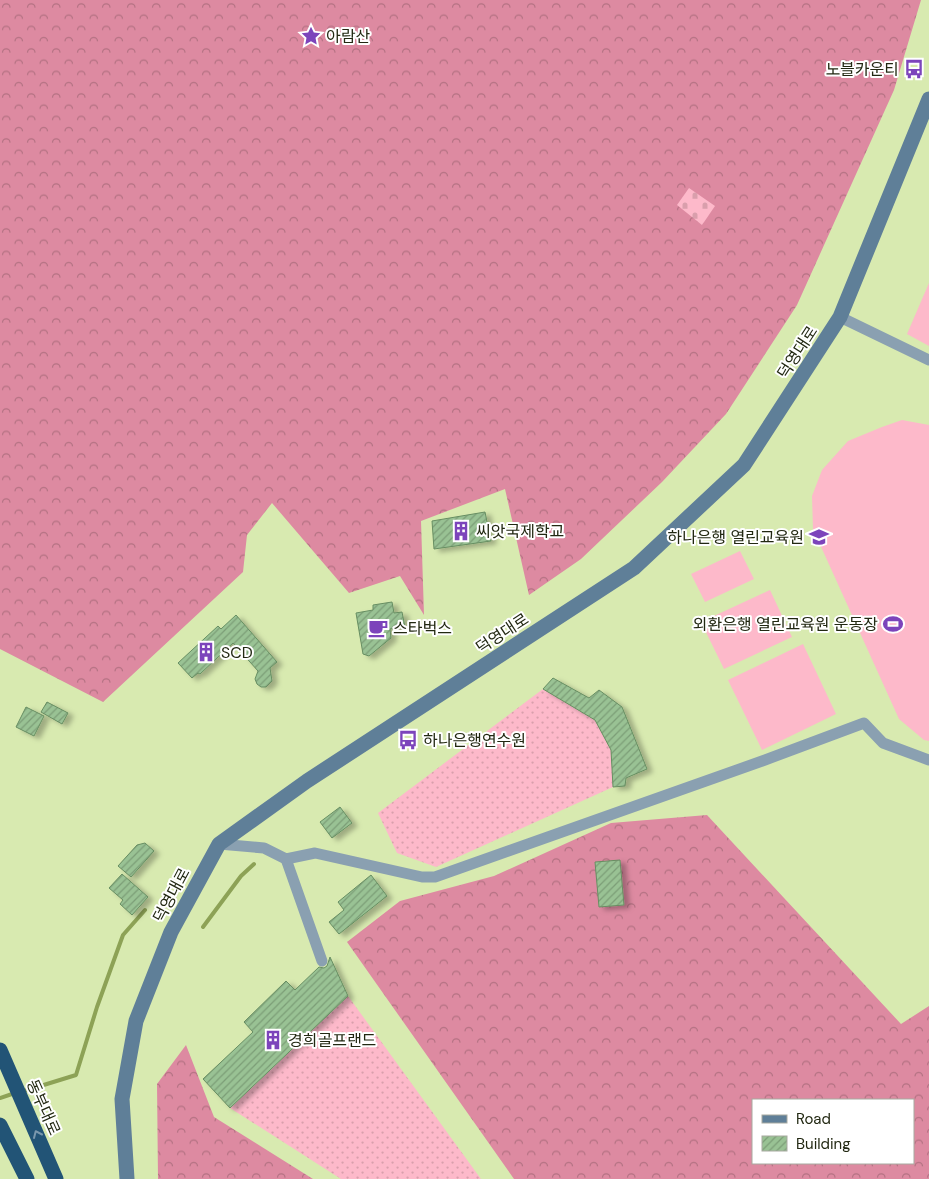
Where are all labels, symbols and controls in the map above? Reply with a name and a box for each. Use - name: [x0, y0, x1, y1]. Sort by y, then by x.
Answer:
- place icon: 아람산: [300, 25, 322, 47]
- place label: 아람산: [326, 26, 370, 47]
- bus stop icon: 노블카운티: [903, 58, 925, 80]
- place label: 노블카운티: [825, 59, 899, 80]
- street label: 덕영대로: [773, 322, 822, 383]
- building icon: 씨앗국제학교: [450, 520, 472, 542]
- place label: 씨앗국제학교: [476, 521, 564, 542]
- school or university icon: 하나은행 열린교육원: [808, 526, 830, 548]
- place label: 하나은행 열린교육원: [667, 527, 804, 548]
- street label: 덕영대로: [472, 608, 533, 658]
- sports icon: 외환은행 열린교육원 운동장: [882, 613, 904, 635]
- place label: 외환은행 열린교육원 운동장: [693, 614, 878, 635]
- cafe icon: 스타벅스: [367, 617, 389, 639]
- place label: 스타벅스: [393, 618, 452, 639]
- building icon: SCD: [195, 641, 217, 663]
- place label: SCD: [221, 642, 253, 663]
- bus stop icon: 하나은행연수원: [397, 729, 419, 751]
- place label: 하나은행연수원: [423, 730, 526, 751]
- street label: 덕영대로: [148, 864, 195, 926]
- building icon: 경희골프랜드: [262, 1029, 284, 1051]
- place label: 경희골프랜드: [288, 1030, 376, 1051]
- street label: 동부대로: [22, 1076, 65, 1139]
- legend: [752, 1099, 914, 1164]
- text: Road: [796, 1109, 831, 1129]
- one-way arrow: [33, 1130, 44, 1139]
- text: Building: [796, 1134, 851, 1154]

